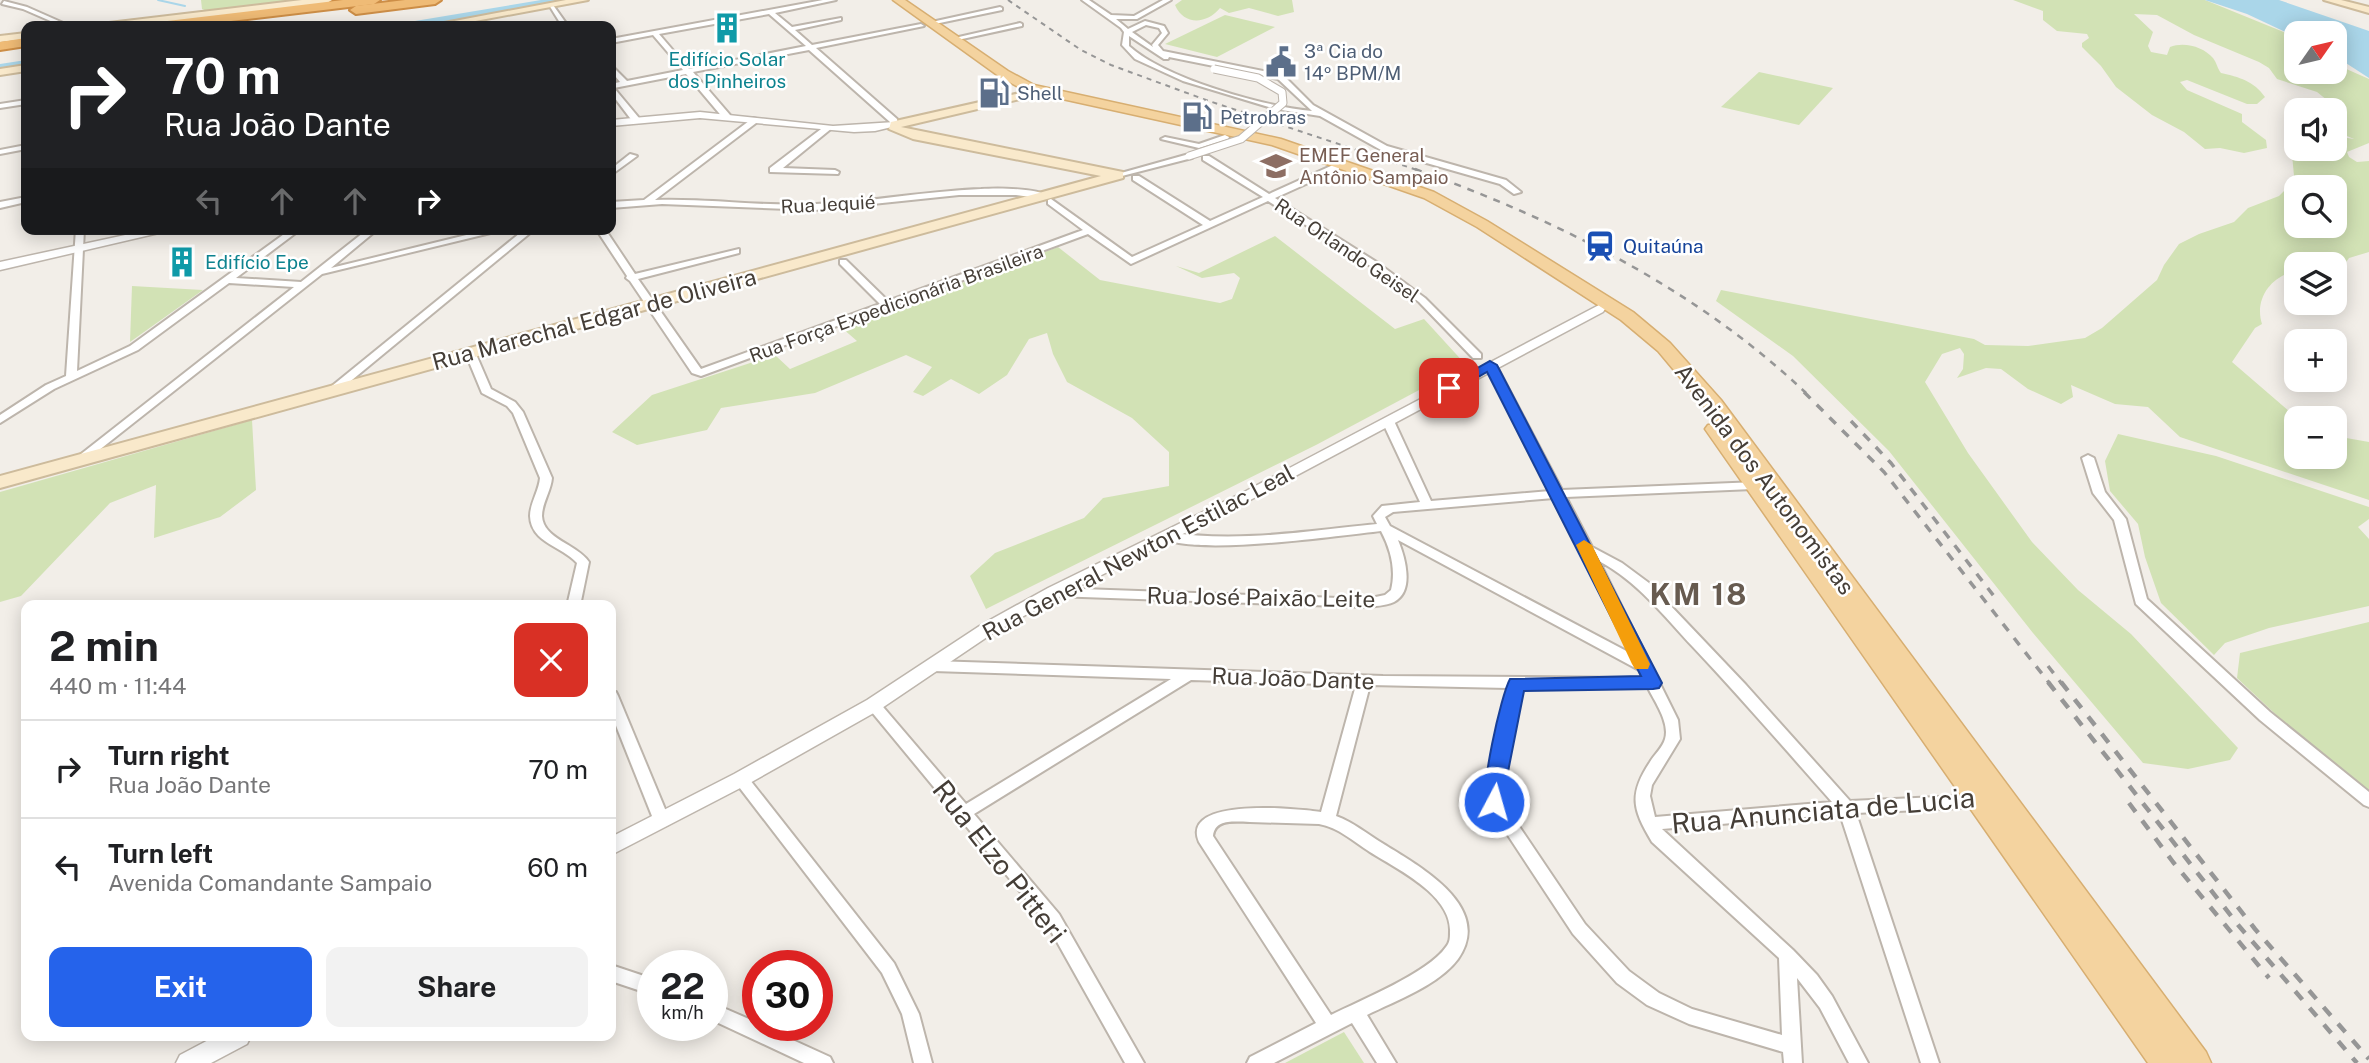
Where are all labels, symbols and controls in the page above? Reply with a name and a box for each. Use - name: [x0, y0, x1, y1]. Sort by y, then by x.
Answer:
- building icon: Edifício Solar dos Pinheiros: [710, 11, 744, 45]
- north arrow: [2284, 21, 2347, 84]
- map controls: [2284, 21, 2347, 469]
- place label: 3ª Cia do 14º BPM/M: [1304, 40, 1401, 84]
- public building icon: 3ª Cia do 14º BPM/M: [1264, 45, 1298, 79]
- text: 70 m: [164, 47, 281, 105]
- place label: Edifício Solar dos Pinheiros: [668, 48, 786, 92]
- icon: right: [49, 49, 140, 140]
- fuel station icon: Shell: [977, 76, 1011, 110]
- place label: Shell: [1017, 82, 1063, 104]
- button: sound: [2284, 98, 2347, 161]
- fuel station icon: Petrobras: [1180, 100, 1214, 134]
- text: Rua João Dante: [164, 106, 391, 143]
- place label: Petrobras: [1220, 106, 1306, 128]
- place label: EMEF General Antônio Sampaio: [1299, 144, 1449, 188]
- school or university icon: EMEF General Antônio Sampaio: [1259, 149, 1293, 183]
- button: search: [2284, 175, 2347, 238]
- icon: left: [190, 182, 228, 220]
- icon: ahead: [263, 182, 301, 220]
- icon: ahead: [336, 182, 374, 220]
- icon: right: [409, 182, 447, 220]
- street label: Rua Jequié: [780, 191, 876, 217]
- street label: Rua Orlando Geisel: [1271, 194, 1423, 306]
- station icon: Quitaúna: [1583, 229, 1617, 263]
- place label: Quitaúna: [1623, 235, 1704, 257]
- street label: Rua Força Expedicionária Brasileira: [746, 239, 1046, 367]
- building icon: Edifício Epe: [165, 245, 199, 279]
- place label: Edifício Epe: [205, 251, 309, 273]
- button: layers: [2284, 252, 2347, 315]
- street label: Rua Marechal Edgar de Oliveira: [429, 263, 759, 375]
- button: +: [2284, 329, 2347, 392]
- pin: [1419, 358, 1479, 418]
- street label: Avenida dos Autonomistas: [1670, 359, 1860, 599]
- icon: arrive: [1430, 369, 1468, 407]
- button: −: [2284, 406, 2347, 469]
- street label: Rua General Newton Estilac Leal: [978, 458, 1298, 646]
- district label: KM 18: [1650, 576, 1748, 612]
- street label: Rua José Paixão Leite: [1146, 582, 1376, 612]
- text: 2 min: [49, 621, 159, 670]
- button: close: [514, 623, 588, 697]
- street label: Rua João Dante: [1211, 662, 1375, 694]
- text: 440 m · 11:44: [49, 672, 186, 699]
- text: Turn right: [108, 740, 230, 771]
- icon: right: [49, 750, 87, 788]
- text: 70 m: [528, 754, 588, 785]
- position arrow: [1457, 765, 1531, 839]
- text: Rua João Dante: [108, 771, 271, 798]
- street label: Rua Elzo Pitteri: [926, 773, 1074, 949]
- street label: Rua Anunciata de Lucia: [1670, 780, 1976, 840]
- text: Turn left: [108, 838, 213, 869]
- icon: left: [49, 848, 87, 886]
- text: 60 m: [527, 852, 588, 883]
- text: Avenida Comandante Sampaio: [108, 869, 432, 896]
- button: Exit: [49, 947, 312, 1027]
- button: Share: [326, 947, 588, 1027]
- speed limit sign: 30: [742, 950, 833, 1041]
- text: 22: [660, 966, 705, 1007]
- text: km/h: [661, 1002, 704, 1023]

